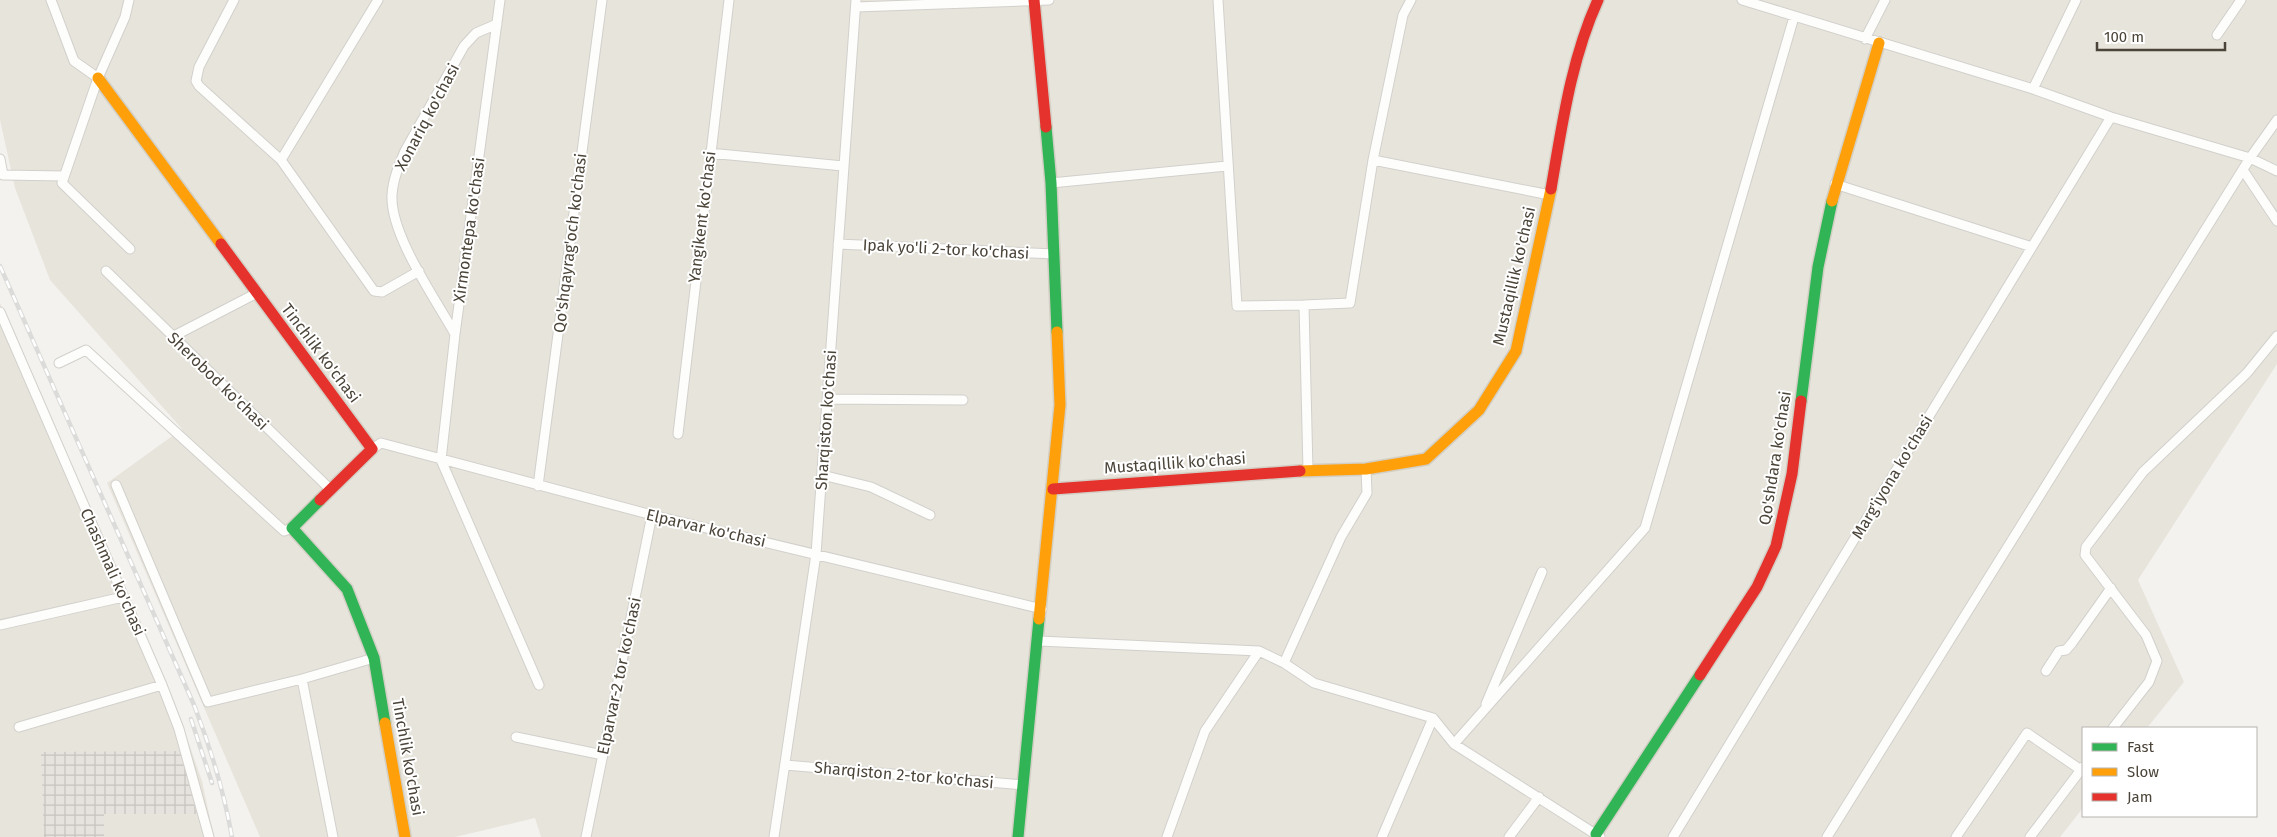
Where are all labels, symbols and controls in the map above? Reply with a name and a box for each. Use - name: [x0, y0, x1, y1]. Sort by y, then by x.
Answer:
- scale bar: [2097, 20, 2224, 52]
- text: 100 m: [2104, 28, 2144, 46]
- street label: Xonariq ko'chasi: [391, 60, 463, 174]
- street label: Yangikent ko'chasi: [684, 150, 720, 284]
- street label: Qo'shqayrag'och ko'chasi: [550, 152, 590, 334]
- street label: Xirmontepa ko'chasi: [449, 156, 489, 304]
- street label: Mustaqillik ko'chasi: [1489, 205, 1539, 347]
- street label: Ipak yo'li 2-tor ko'chasi: [862, 235, 1030, 263]
- street label: Tinchlik ko'chasi: [278, 300, 364, 406]
- street label: Sherobod ko'chasi: [164, 328, 272, 434]
- street label: Sharqiston ko'chasi: [812, 349, 840, 491]
- street label: Qo'shdara ko'chasi: [1755, 390, 1795, 526]
- street label: Marg'iyona ko'chasi: [1848, 412, 1936, 542]
- street label: Mustaqillik ko'chasi: [1103, 449, 1247, 477]
- street label: Chashmali ko'chasi: [76, 505, 150, 639]
- street label: Elparvar ko'chasi: [644, 505, 768, 551]
- street label: Elparvar-2 tor ko'chasi: [593, 596, 645, 756]
- street label: Tinchlik ko'chasi: [388, 697, 428, 817]
- legend: [2082, 727, 2257, 817]
- text: Fast: [2127, 738, 2154, 756]
- street label: Sharqiston 2-tor ko'chasi: [813, 758, 995, 792]
- text: Slow: [2127, 763, 2159, 781]
- text: Jam: [2127, 788, 2153, 806]

